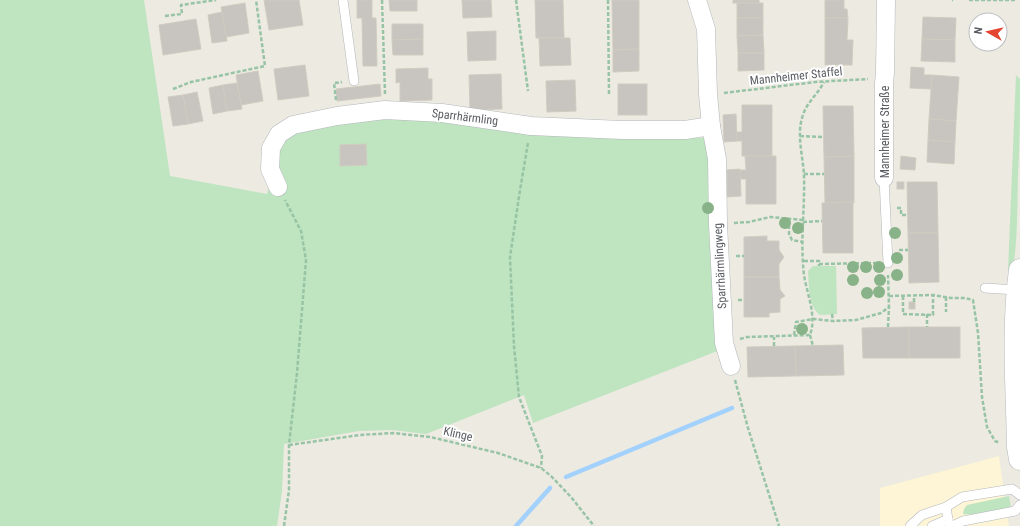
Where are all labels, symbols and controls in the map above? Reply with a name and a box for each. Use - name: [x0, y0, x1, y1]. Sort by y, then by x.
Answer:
- north arrow: [968, 12, 1008, 52]
- text: N: [972, 26, 986, 35]
- street label: Mannheimer Staffel: [749, 64, 843, 88]
- street label: Mannheimer Straße: [878, 85, 892, 178]
- street label: Sparrhärmling: [431, 106, 499, 128]
- street label: Sparrhärmlingweg: [711, 223, 729, 309]
- street label: Klinge: [442, 424, 474, 444]

